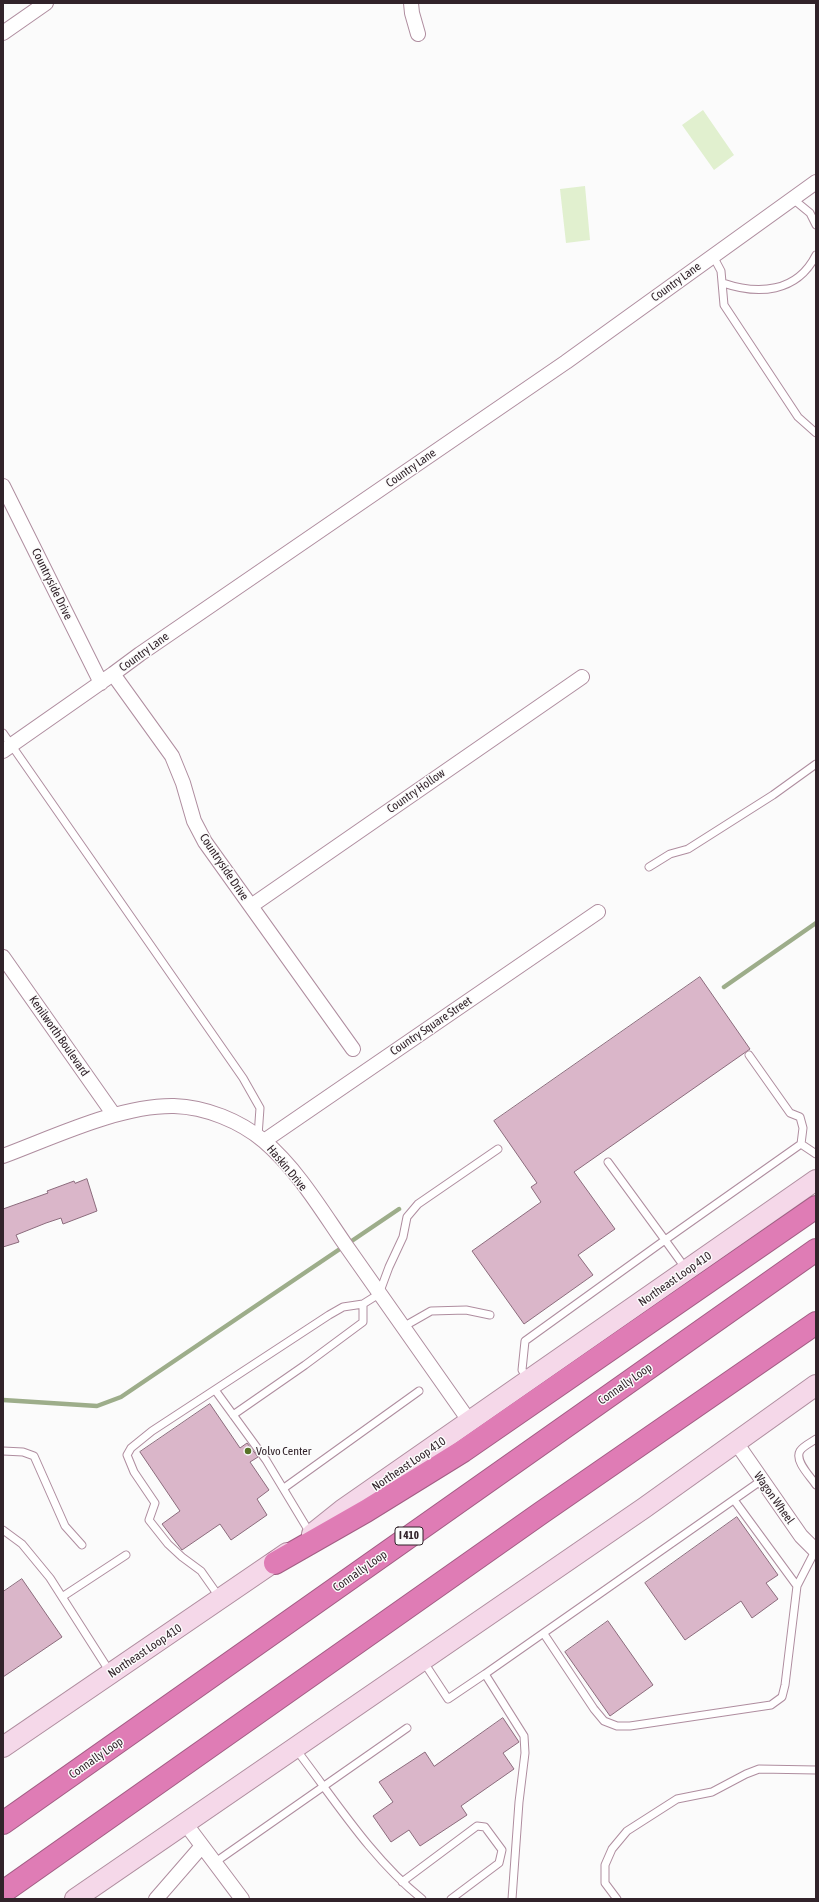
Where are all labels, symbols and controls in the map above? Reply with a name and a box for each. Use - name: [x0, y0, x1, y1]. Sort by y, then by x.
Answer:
- street label: Country Lane: [648, 259, 704, 305]
- street label: Country Lane: [383, 446, 439, 490]
- street label: Countryside Drive: [29, 546, 75, 622]
- street label: Country Lane: [116, 629, 172, 675]
- street label: Country Hollow: [384, 766, 448, 816]
- street label: Countryside Drive: [196, 831, 252, 903]
- street label: Kenilworth Boulevard: [26, 993, 92, 1079]
- street label: Country Square Street: [387, 993, 475, 1059]
- street label: Haskin Drive: [264, 1142, 310, 1194]
- street label: Northeast Loop 410: [636, 1248, 714, 1310]
- street label: Connally Loop: [595, 1360, 655, 1408]
- street label: Northeast Loop 410: [369, 1434, 449, 1494]
- place label: Volvo Center: [256, 1444, 311, 1458]
- marker: Volvo Center: [243, 1446, 253, 1456]
- street label: Wagon Wheel: [751, 1469, 797, 1527]
- road number: I 410: [395, 1527, 423, 1545]
- street label: Connally Loop: [330, 1547, 390, 1595]
- street label: Northeast Loop 410: [105, 1621, 185, 1681]
- street label: Connally Loop: [66, 1734, 126, 1782]

